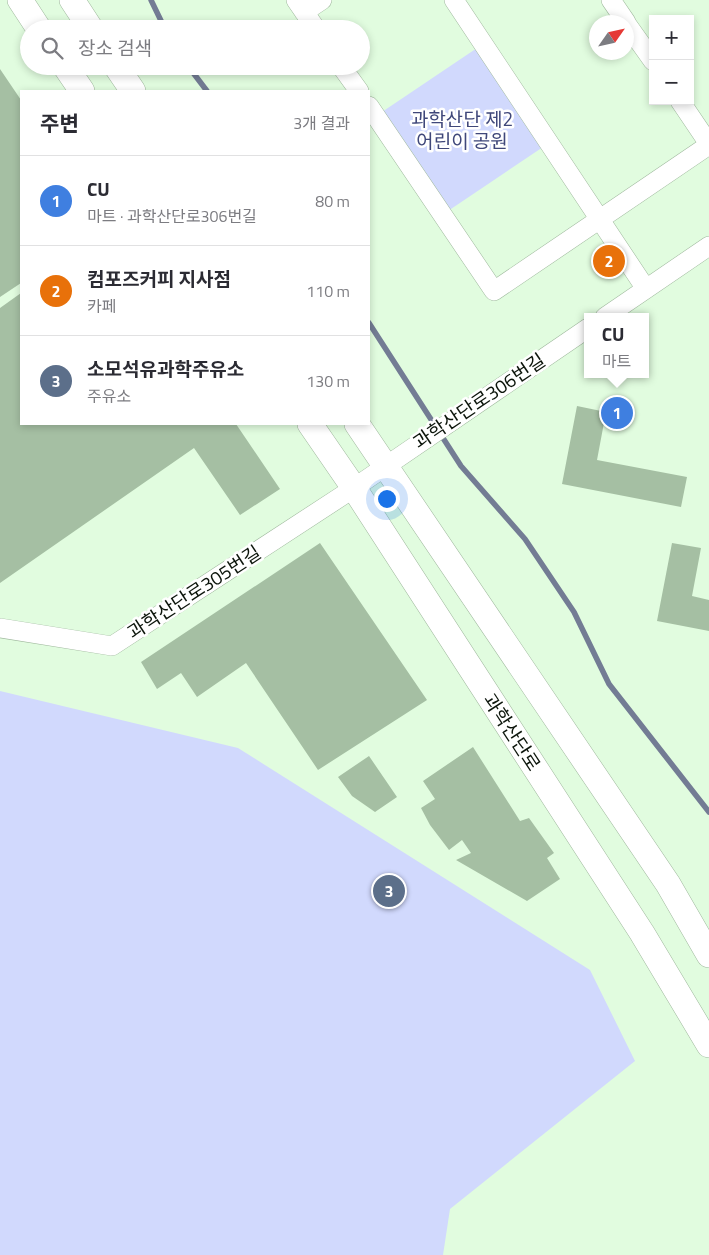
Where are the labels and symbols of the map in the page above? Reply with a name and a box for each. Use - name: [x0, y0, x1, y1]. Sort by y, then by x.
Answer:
- north arrow: [589, 15, 634, 60]
- park label: 과학산단 제2 어린이 공원: [411, 104, 513, 155]
- pin: 2: [593, 242, 625, 280]
- street label: 과학산단로306번길: [407, 345, 551, 456]
- pin: 1: [601, 394, 633, 432]
- your location: [374, 486, 400, 512]
- street label: 과학산단로305번길: [121, 537, 266, 646]
- street label: 과학산단로: [476, 687, 548, 776]
- pin: 3: [373, 872, 405, 910]

